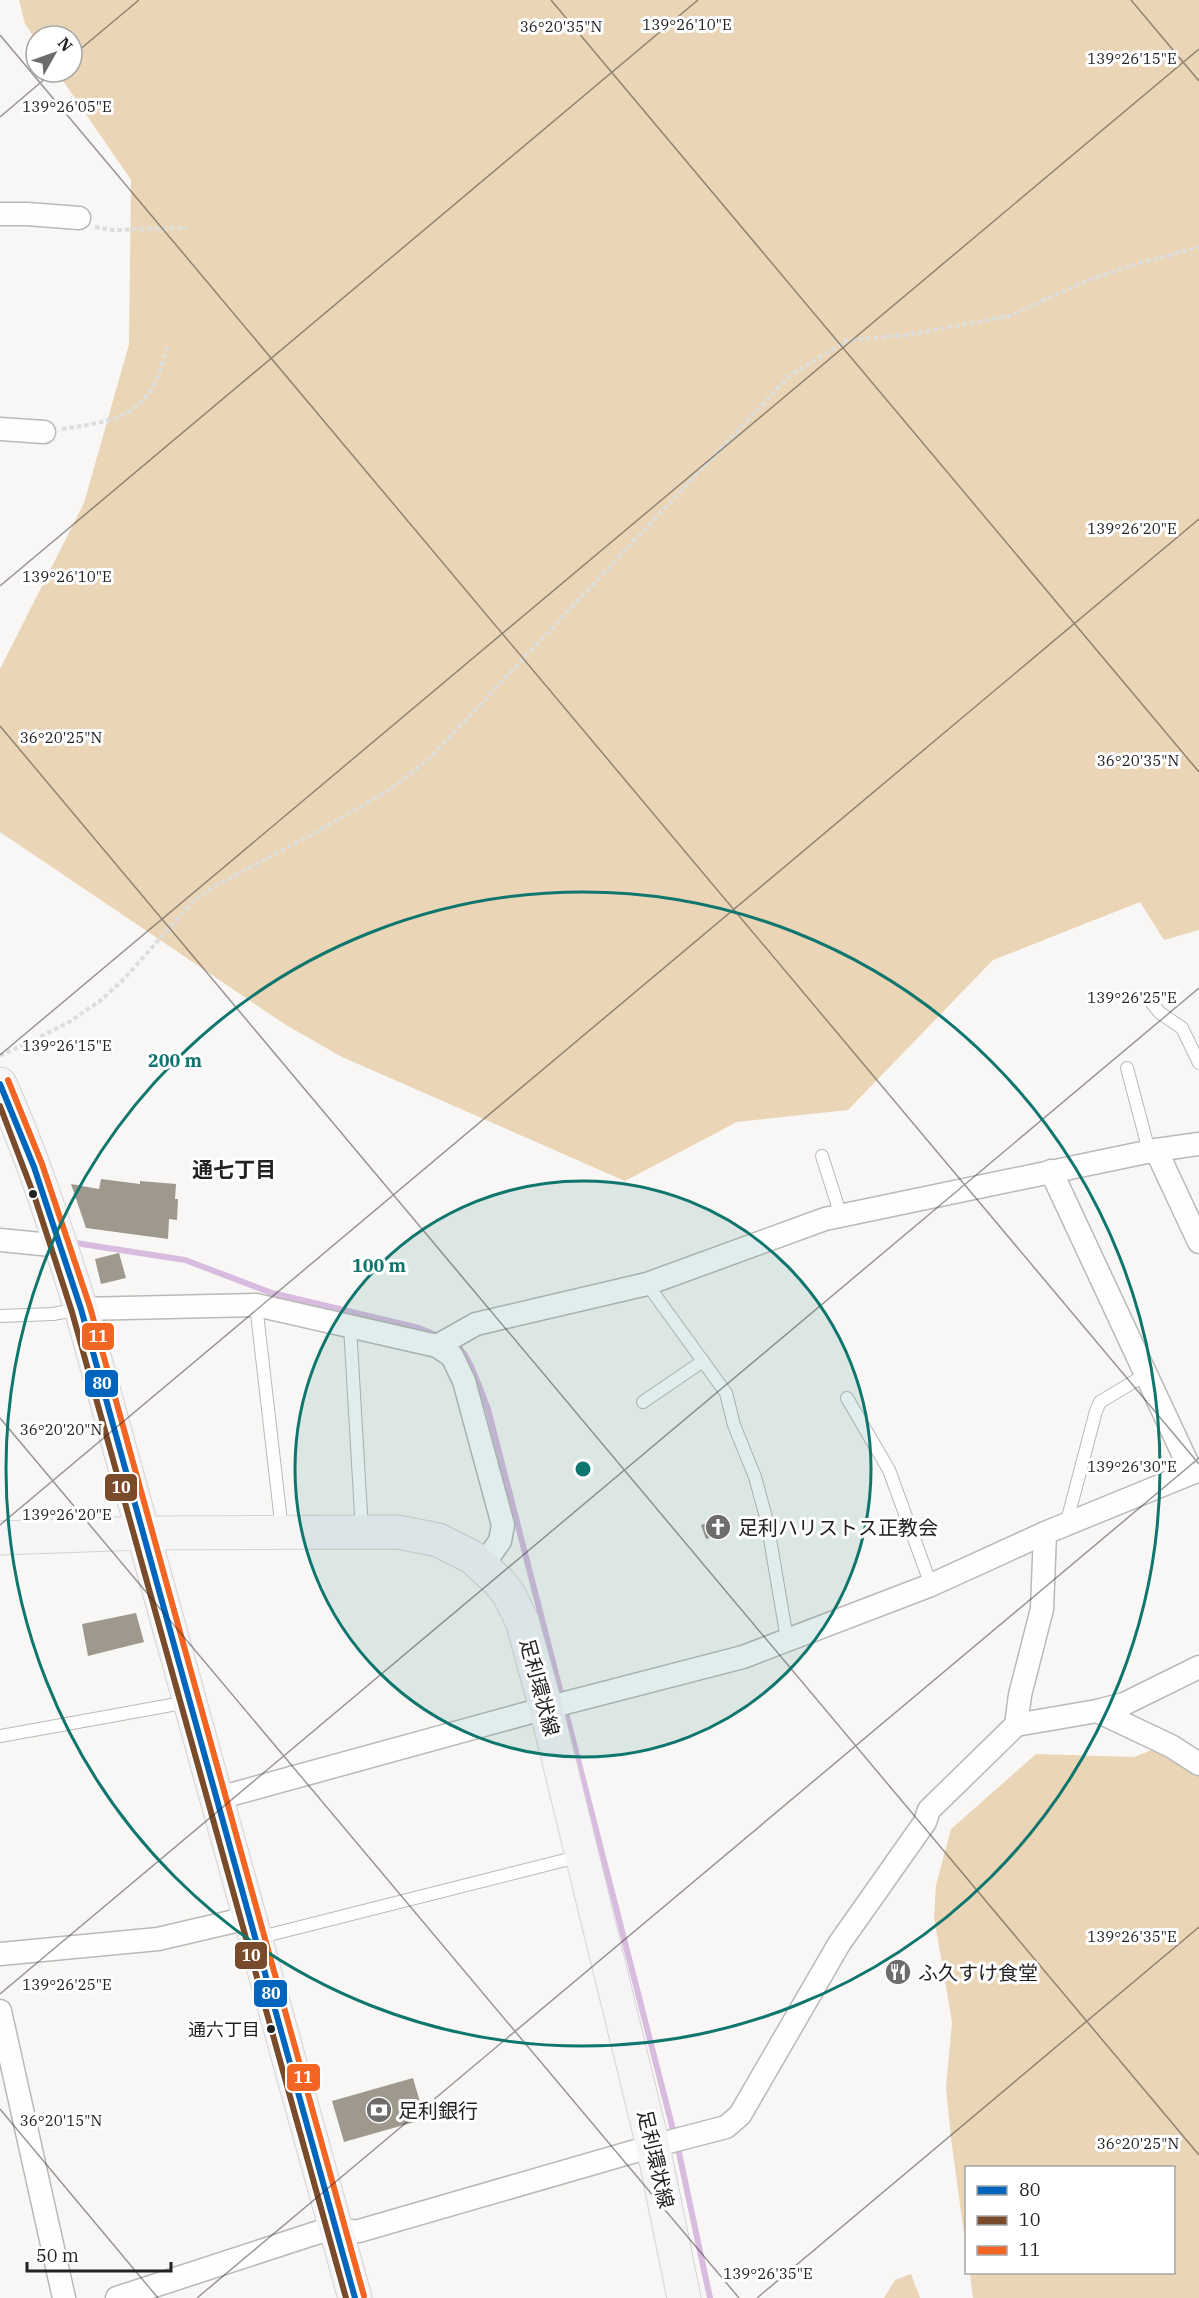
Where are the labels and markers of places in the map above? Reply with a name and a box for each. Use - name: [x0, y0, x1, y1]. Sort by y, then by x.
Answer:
- unlabelled marker: [27, 1188, 39, 1200]
- centre of rings: [573, 1459, 593, 1479]
- church icon: 足利ハリストス正教会: [703, 1512, 733, 1542]
- place label: 足利ハリストス正教会: [738, 1514, 938, 1541]
- restaurant icon: ふ久すけ食堂: [883, 1957, 913, 1987]
- place label: ふ久すけ食堂: [918, 1959, 1038, 1986]
- place label: 通六丁目: [188, 2018, 260, 2041]
- marker: 通六丁目: [265, 2023, 277, 2035]
- bank icon: 足利銀行: [364, 2095, 394, 2125]
- place label: 足利銀行: [398, 2097, 478, 2124]

